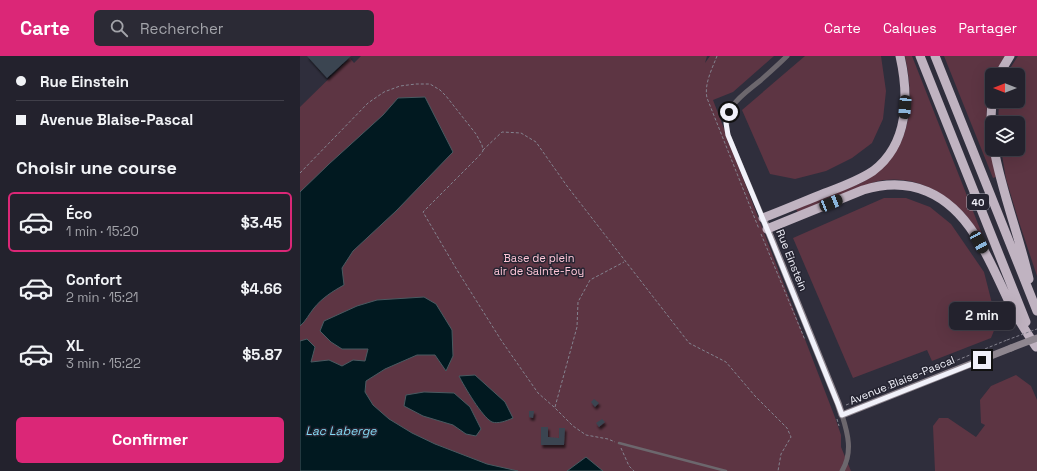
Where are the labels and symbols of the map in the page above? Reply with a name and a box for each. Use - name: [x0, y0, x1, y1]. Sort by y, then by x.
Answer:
- north arrow: [985, 68, 1025, 108]
- car: [898, 95, 912, 119]
- route start: [720, 103, 738, 121]
- car: [818, 193, 844, 213]
- road number: 40: [967, 194, 989, 210]
- street label: Rue Einstein: [773, 227, 811, 293]
- car: [968, 229, 990, 255]
- park label: Base de plein air de Sainte-Foy: [494, 251, 584, 278]
- callout: 2 min: [949, 302, 1015, 330]
- route end: [973, 351, 991, 369]
- street label: Avenue Blaise-Pascal: [847, 353, 957, 407]
- water label: Lac Laberge: [306, 423, 377, 439]

